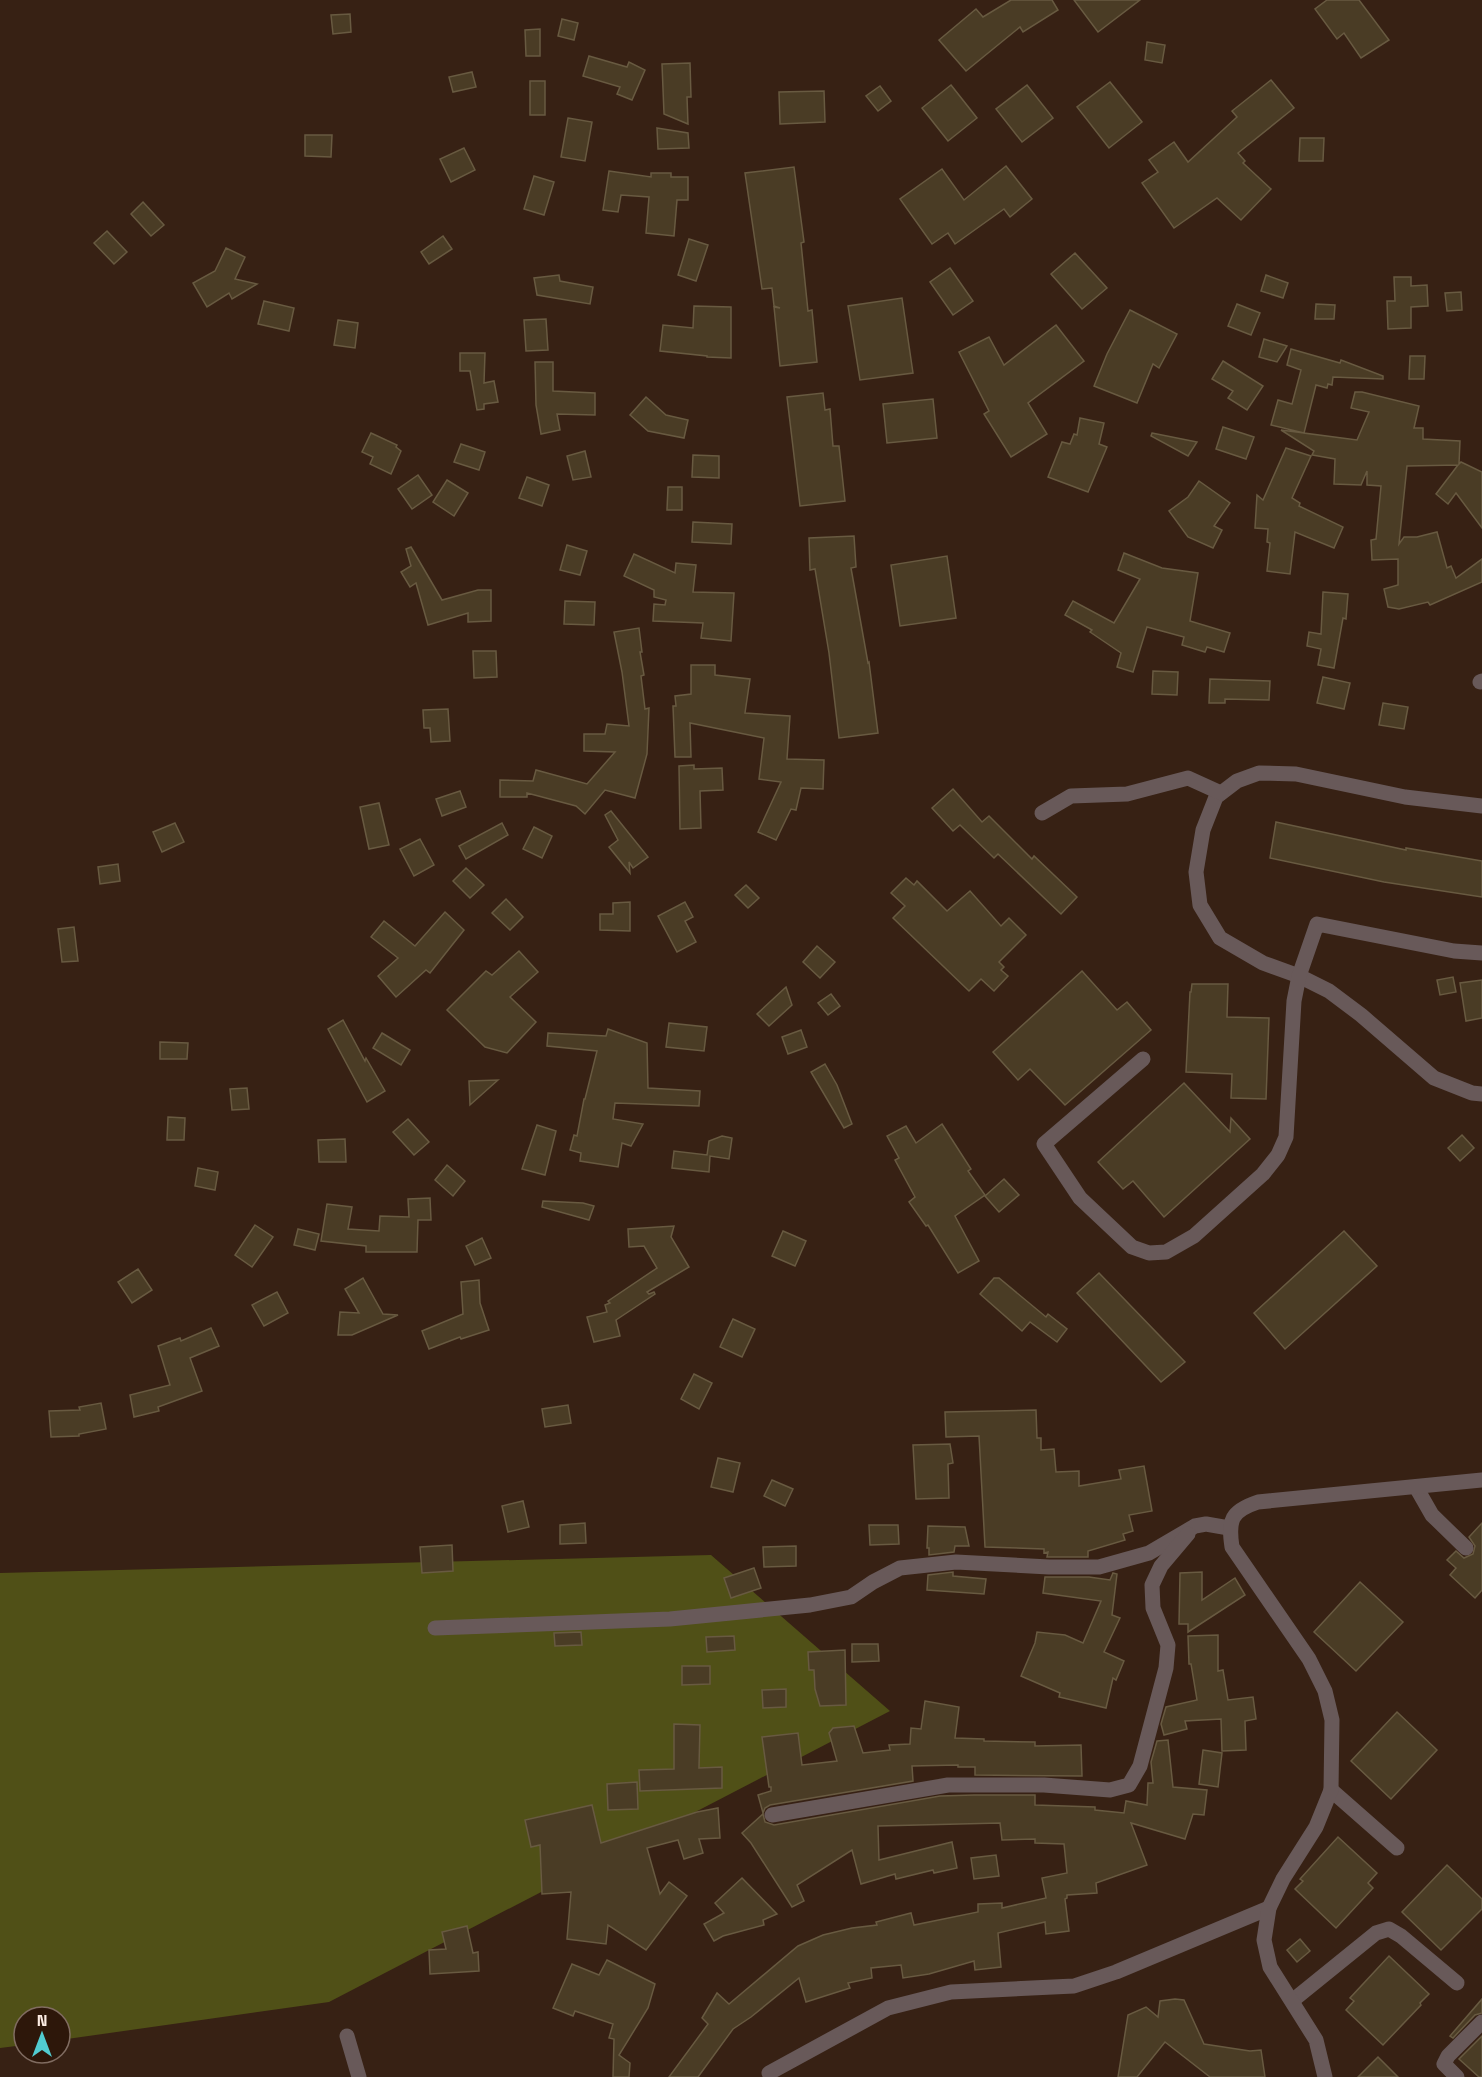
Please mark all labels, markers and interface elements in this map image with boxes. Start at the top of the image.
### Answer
north arrow [12,2005,72,2065]
text: N [37,2010,47,2031]

